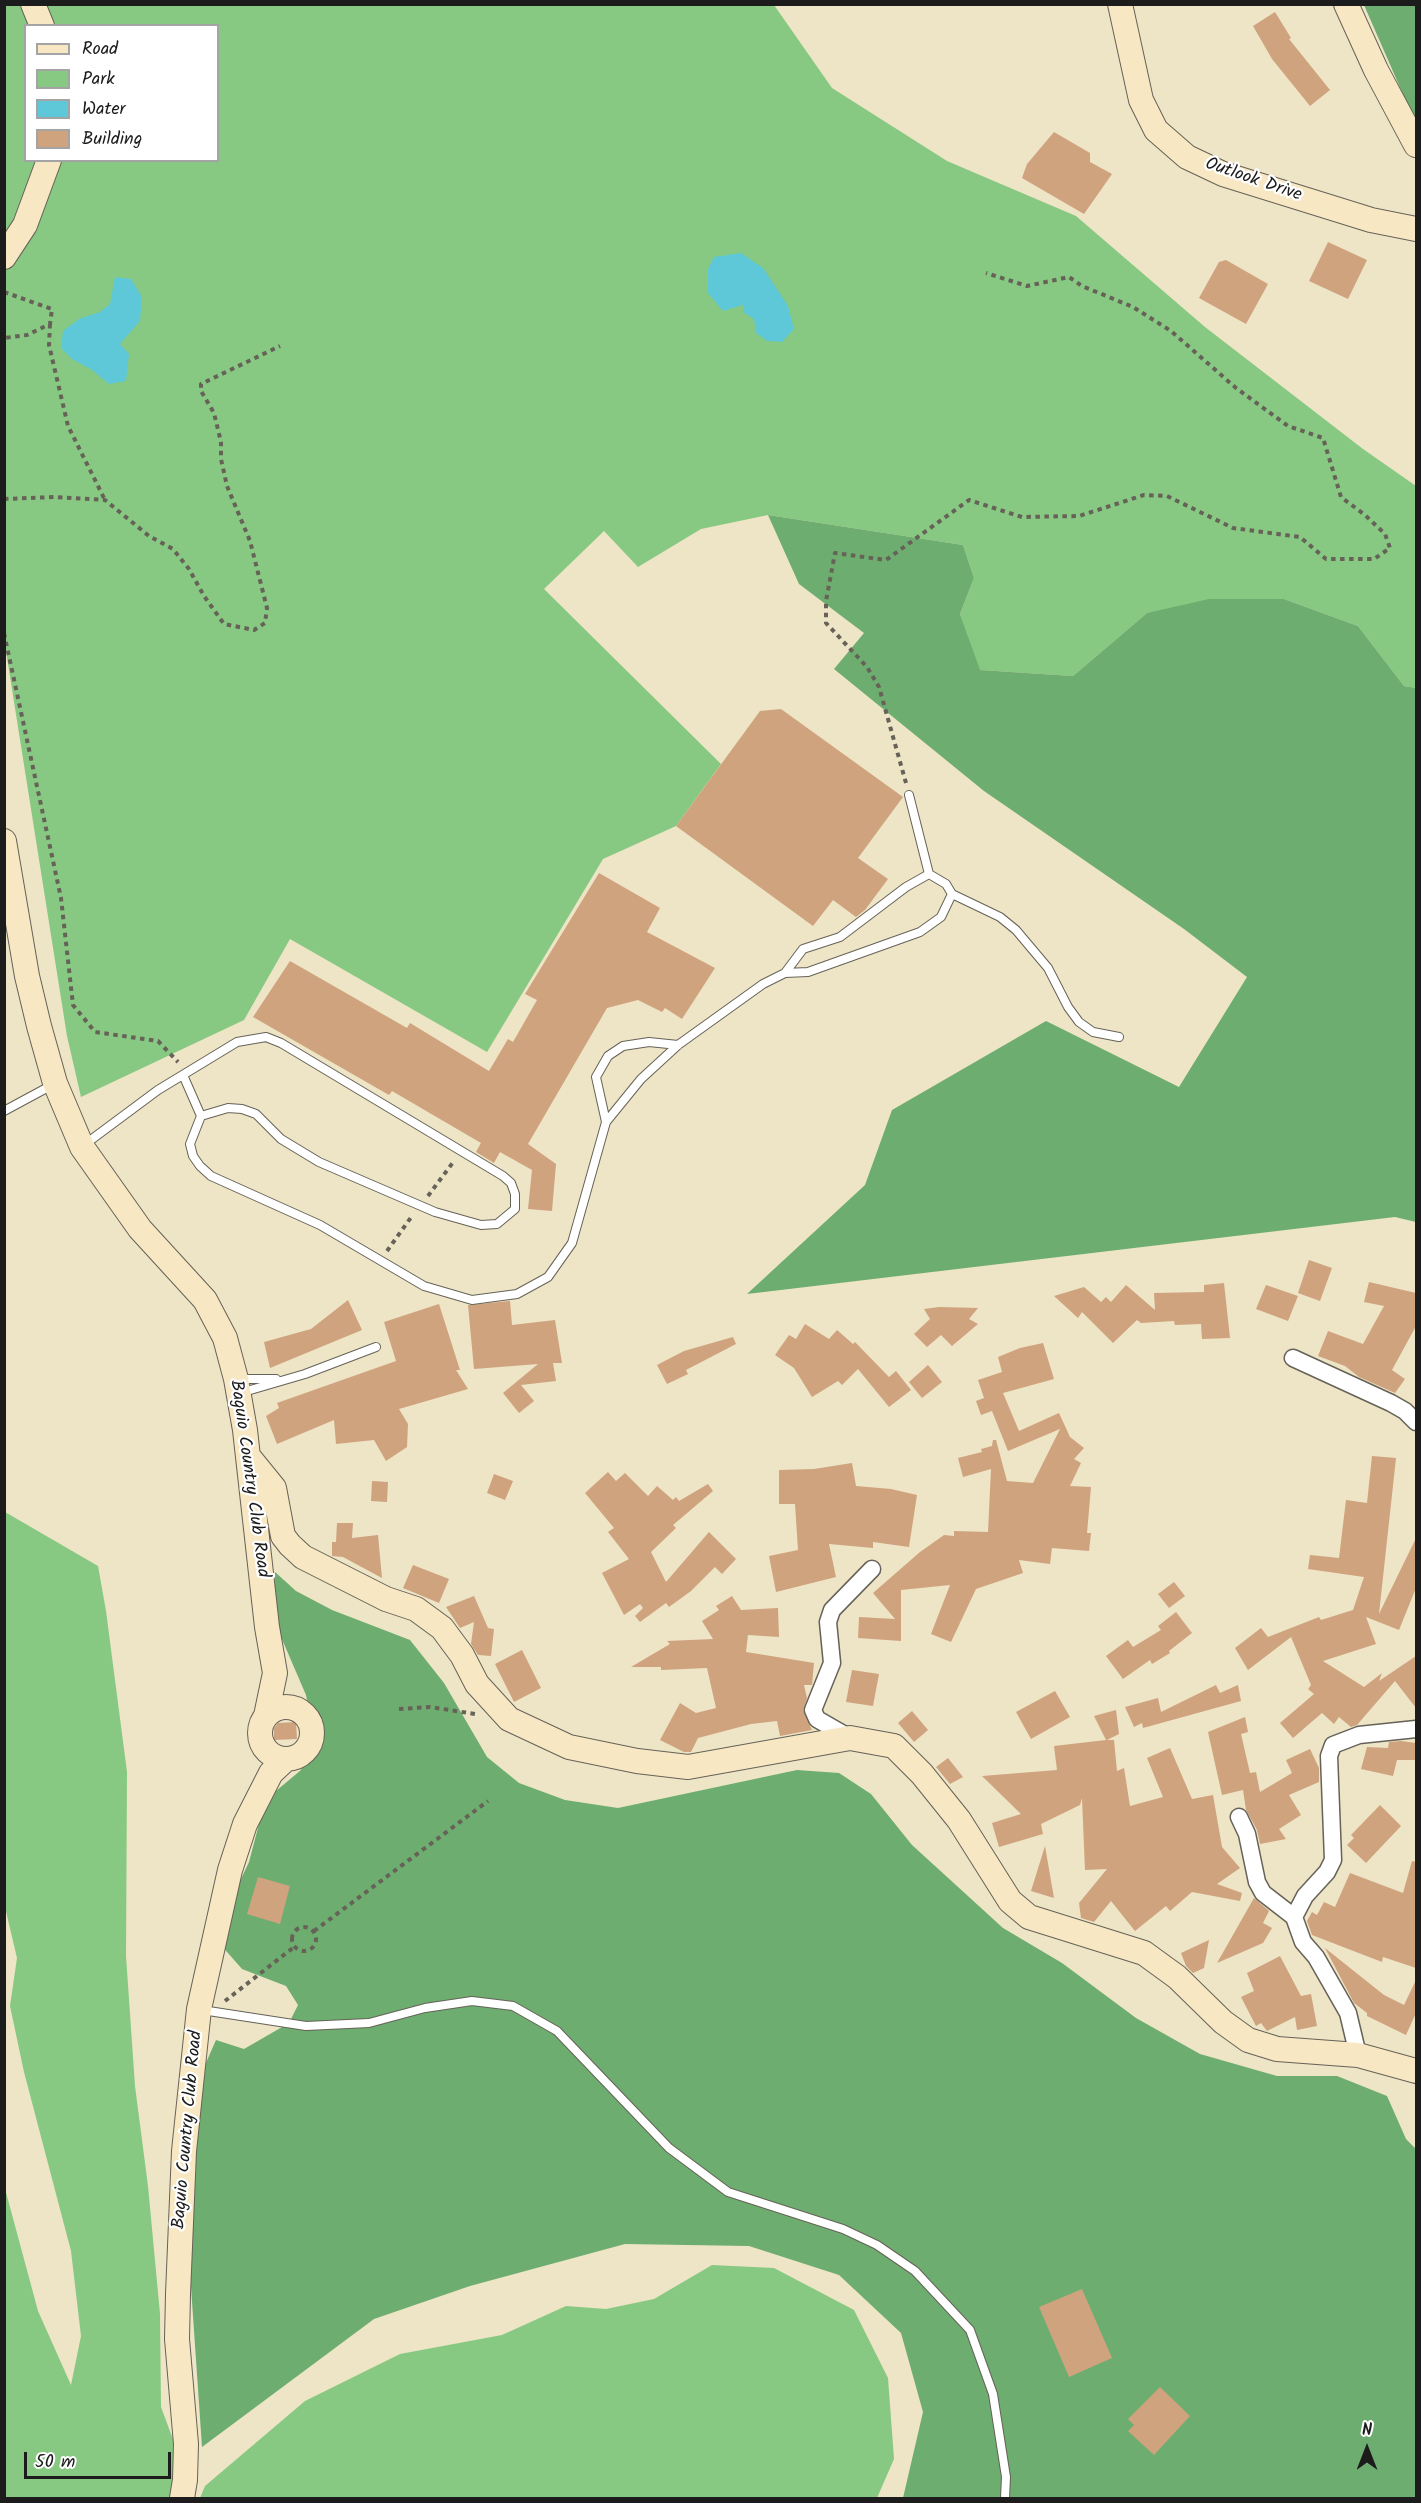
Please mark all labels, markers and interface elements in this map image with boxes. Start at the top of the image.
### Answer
legend [24,24,219,162]
text: Road [82,35,118,64]
text: Park [82,65,115,94]
text: Water [82,95,126,124]
text: Building [82,125,142,154]
street label: Outlook Drive [1202,154,1304,208]
street label: Baguio Country Club Road [223,1379,273,1579]
street label: Baguio Country Club Road [170,2030,208,2230]
text: N [1362,2418,1372,2443]
north arrow [1337,2419,1397,2479]
scale bar [27,2440,174,2478]
text: 50 m [35,2448,75,2477]

